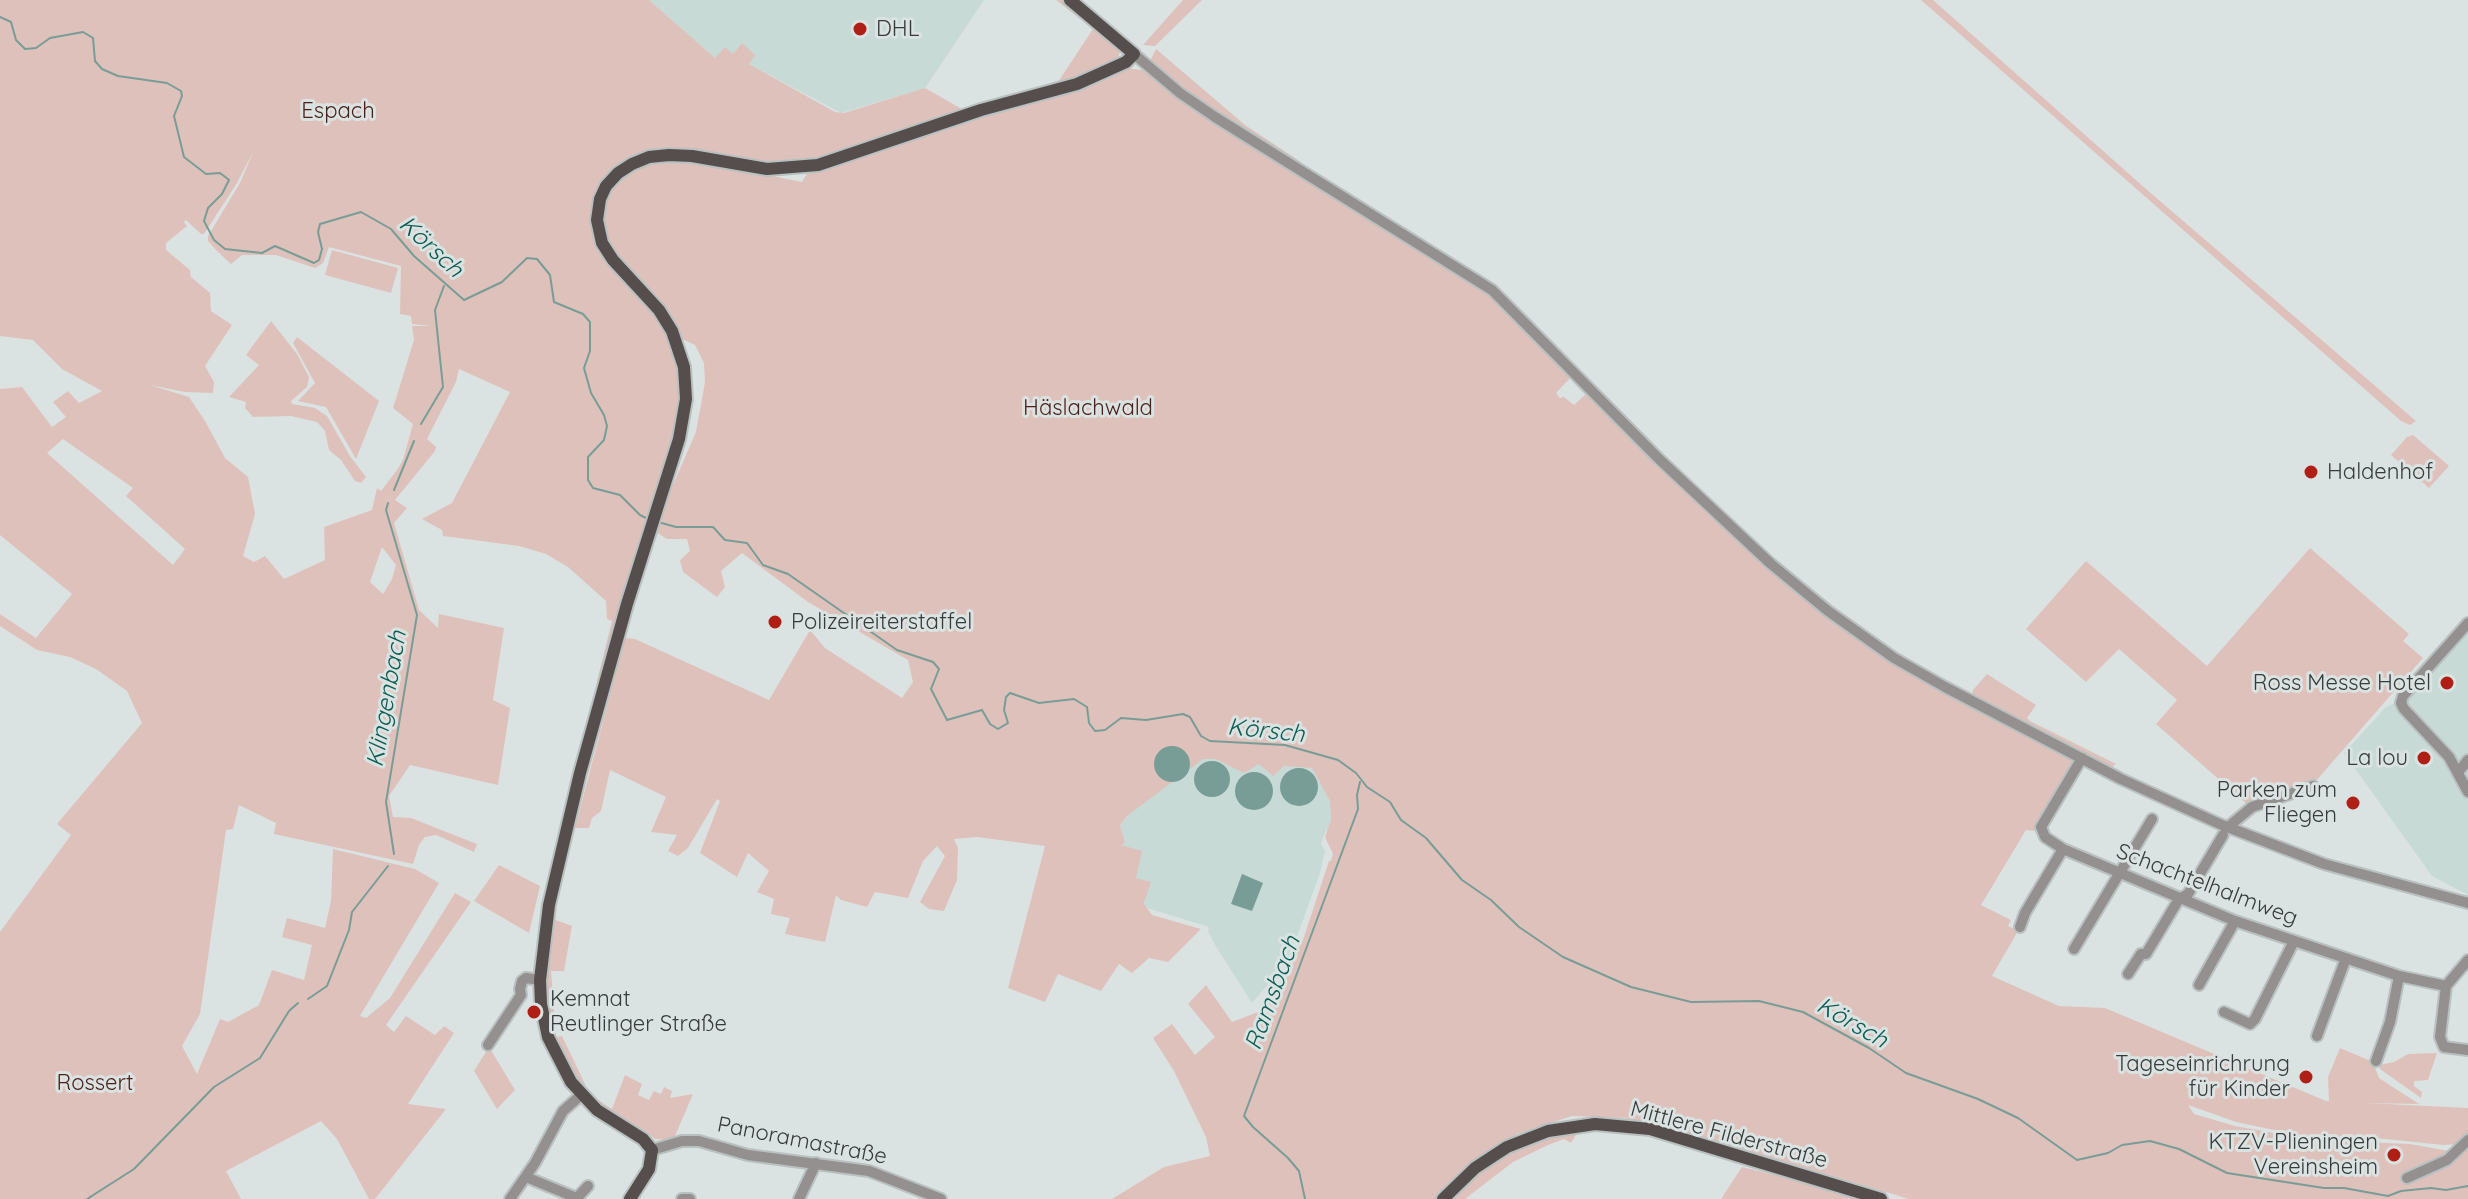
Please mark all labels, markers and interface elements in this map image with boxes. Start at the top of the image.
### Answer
place label: DHL [876,16,919,42]
marker: DHL [851,20,869,38]
park label: Espach [301,98,375,124]
water label: Körsch [393,210,469,284]
park label: Häslachwald [1023,395,1153,421]
place label: Haldenhof [2327,459,2433,485]
marker: Haldenhof [2302,463,2320,481]
place label: Polizeireiterstaffel [791,609,972,635]
marker: Polizeireiterstaffel [766,613,784,631]
water label: Klingenbach [361,629,413,769]
place label: Ross Messe Hotel [2253,670,2431,696]
marker: Ross Messe Hotel [2438,674,2456,692]
water label: Körsch [1226,713,1306,749]
place label: La lou [2346,745,2408,771]
marker: La lou [2415,749,2433,767]
place label: Parken zum Fliegen [2217,777,2337,828]
marker: Parken zum Fliegen [2344,794,2362,812]
street label: Schachtelhalmweg [2113,838,2301,932]
water label: Ramsbach [1239,932,1307,1054]
place label: Kemnat Reutlinger Straße [550,986,727,1038]
water label: Körsch [1811,991,1893,1055]
marker: Kemnat Reutlinger Straße [525,1003,543,1021]
place label: Tageseinrichrung für Kinder [2115,1051,2290,1102]
marker: Tageseinrichrung für Kinder [2297,1068,2315,1086]
park label: Rossert [57,1070,133,1096]
street label: Mittlere Filderstraße [1628,1096,1830,1174]
street label: Panoramastraße [715,1112,889,1170]
place label: KTZV-Plieningen Vereinsheim [2209,1129,2378,1180]
marker: KTZV-Plieningen Vereinsheim [2385,1146,2403,1164]

